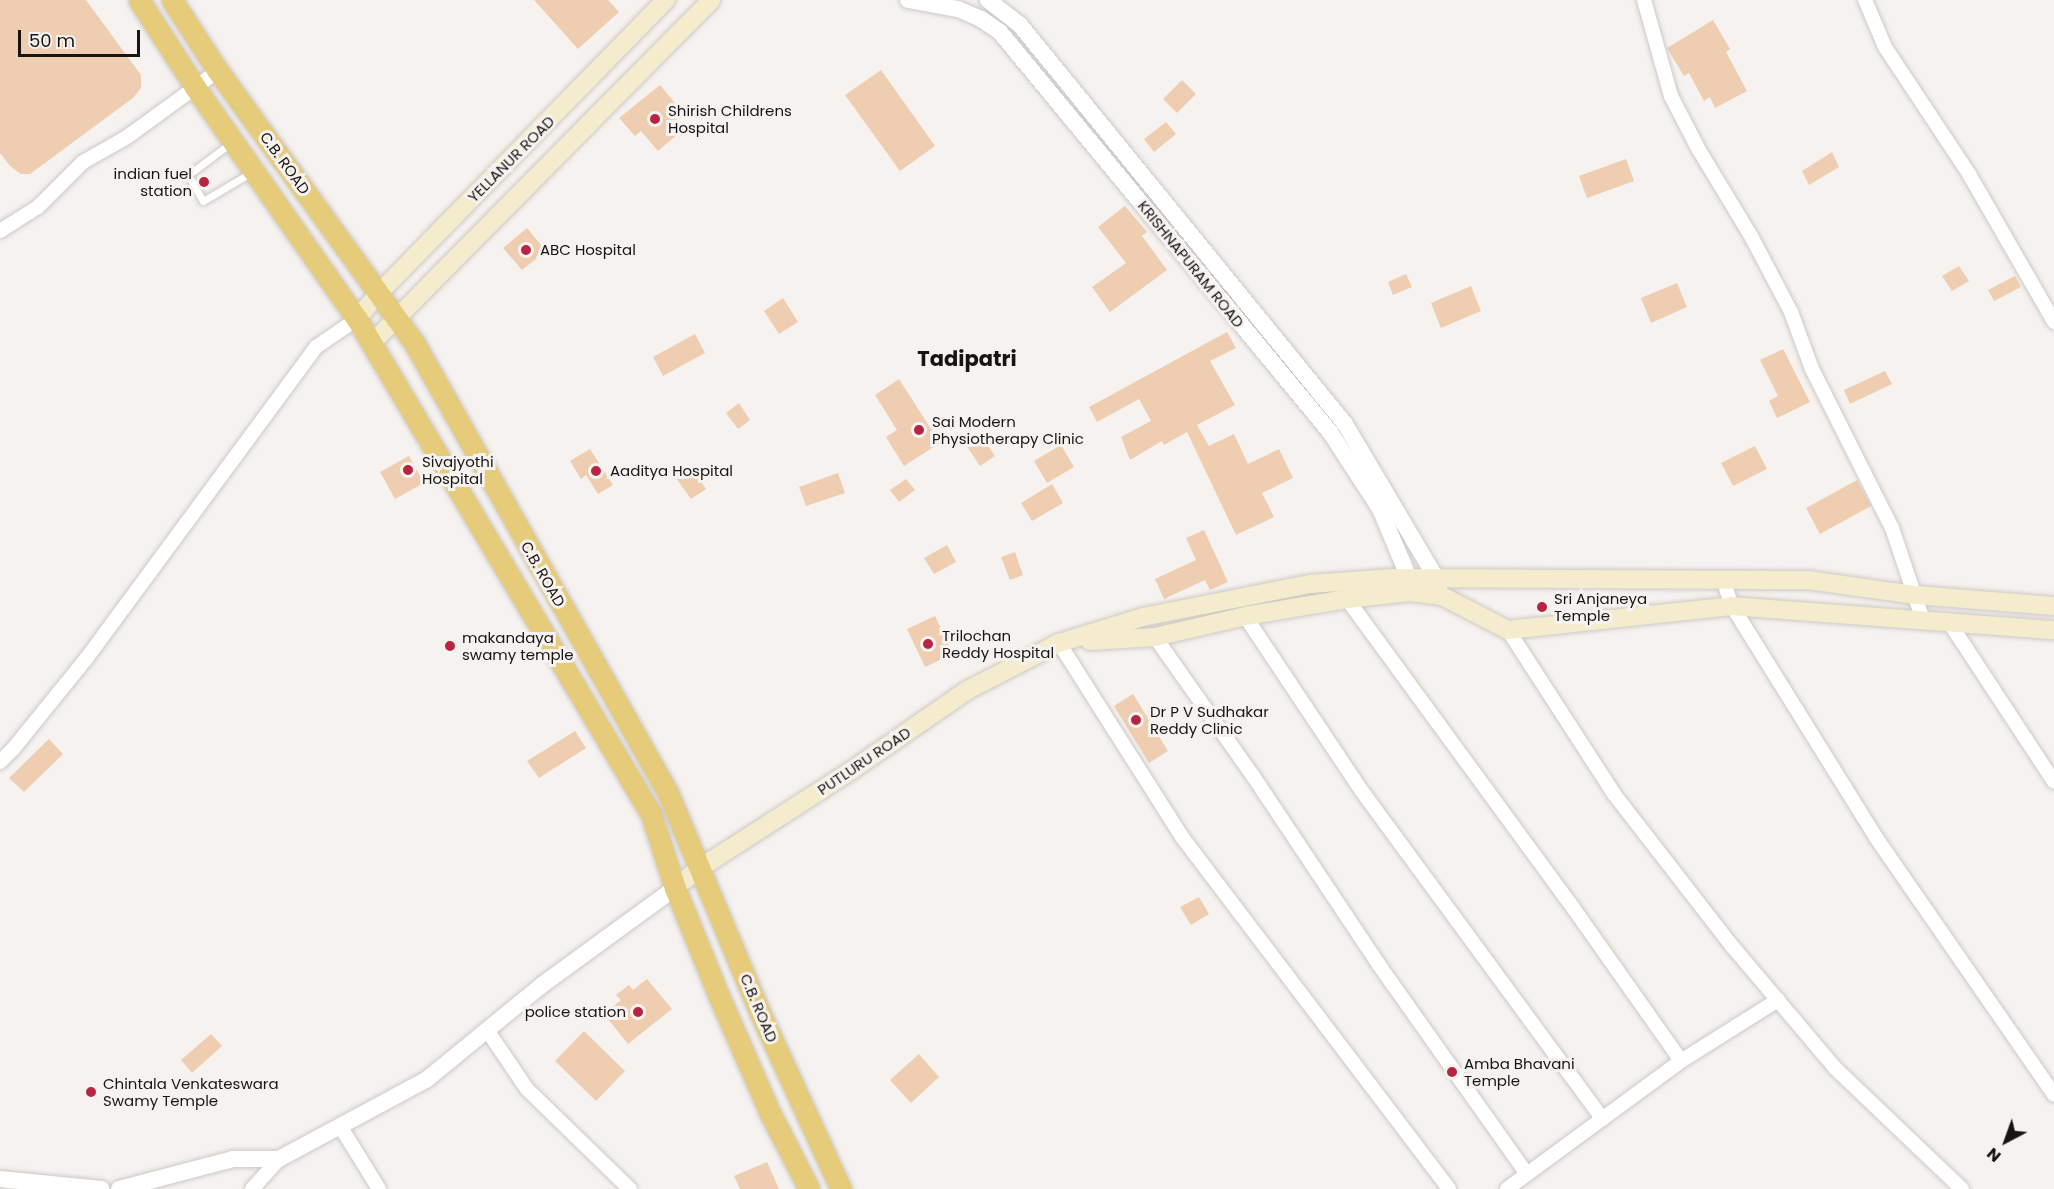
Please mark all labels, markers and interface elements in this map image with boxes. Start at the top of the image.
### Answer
scale bar [21,18,142,56]
text: 50 m [29,28,75,53]
place label: Shirish Childrens Hospital [668,101,792,136]
marker: Shirish Childrens Hospital [646,110,664,128]
street label: YELLANUR ROAD [464,112,558,206]
street label: C.B. ROAD [256,128,314,198]
place label: indian fuel station [114,164,192,199]
marker: indian fuel station [197,175,211,189]
street label: KRISHNAPURAM ROAD [1134,197,1248,331]
marker: ABC Hospital [517,241,535,259]
place label: ABC Hospital [540,241,636,259]
district label: Tadipatri [917,346,1017,372]
place label: Sai Modern Physiotherapy Clinic [932,412,1084,447]
marker: Sai Modern Physiotherapy Clinic [910,421,928,439]
place label: Sivajyothi Hospital [422,452,494,487]
marker: Sivajyothi Hospital [399,461,417,479]
marker: Aaditya Hospital [587,462,605,480]
place label: Aaditya Hospital [610,462,733,480]
street label: C.B. ROAD [517,538,569,610]
place label: Sri Anjaneya Temple [1554,589,1647,624]
marker: Sri Anjaneya Temple [1535,600,1549,614]
place label: Trilochan Reddy Hospital [942,626,1054,661]
place label: makandaya swamy temple [462,628,574,663]
marker: Trilochan Reddy Hospital [919,635,937,653]
marker: makandaya swamy temple [443,639,457,653]
place label: Dr P V Sudhakar Reddy Clinic [1150,702,1269,737]
marker: Dr P V Sudhakar Reddy Clinic [1127,711,1145,729]
street label: PUTLURU ROAD [814,723,914,799]
street label: C.B. ROAD [737,971,781,1045]
place label: police station [525,1003,626,1021]
marker: police station [631,1005,645,1019]
place label: Amba Bhavani Temple [1464,1054,1575,1089]
marker: Amba Bhavani Temple [1445,1065,1459,1079]
place label: Chintala Venkateswara Swamy Temple [103,1074,279,1109]
marker: Chintala Venkateswara Swamy Temple [84,1085,98,1099]
north arrow [1976,1111,2036,1171]
text: N [1982,1142,2006,1168]

